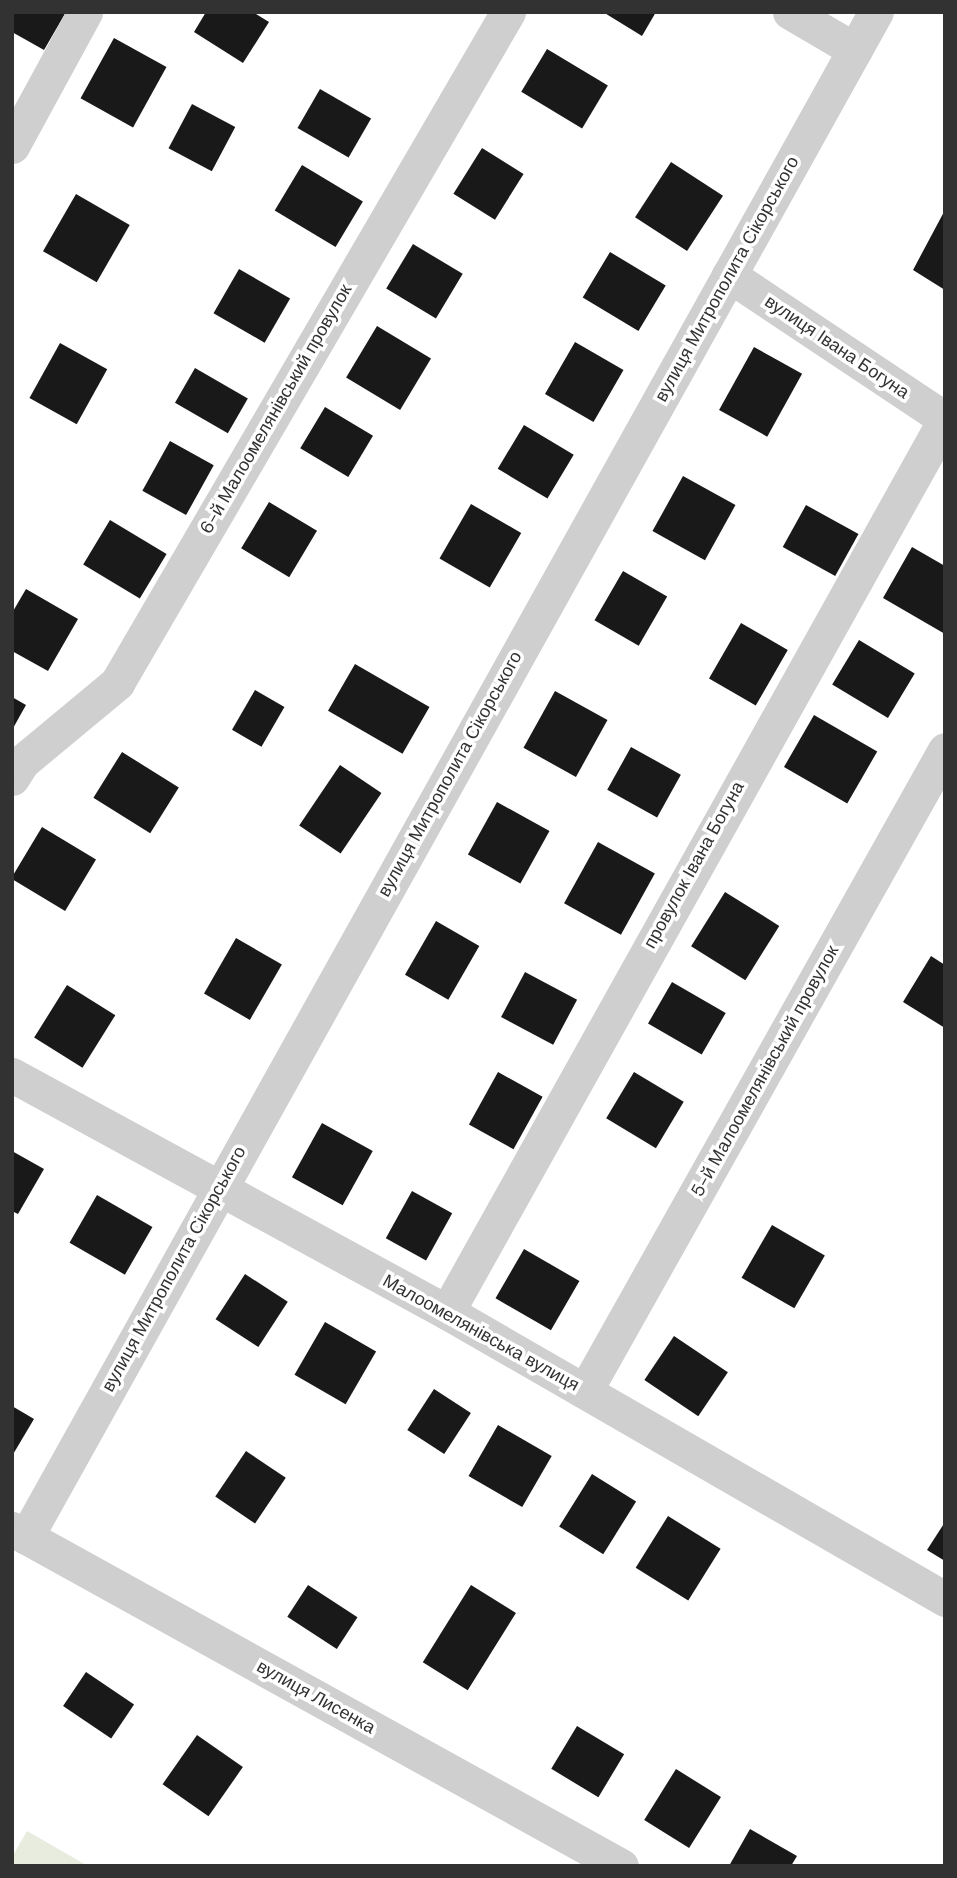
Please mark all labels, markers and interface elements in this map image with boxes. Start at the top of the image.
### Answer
street label: вулиця Митрополита Сікорського [650,153,804,405]
street label: 6-й Малоомелянівський провулок [196,280,356,538]
street label: вулиця Івана Богуна [761,291,913,403]
street label: вулиця Митрополита Сікорського [373,648,527,900]
street label: провулок Івана Богуна [639,778,749,952]
street label: 5-й Малоомелянівський провулок [687,942,843,1200]
street label: вулиця Митрополита Сікорського [97,1143,251,1395]
street label: Малоомелянівська вулиця [379,1270,583,1396]
street label: вулиця Лисенка [253,1655,379,1739]

